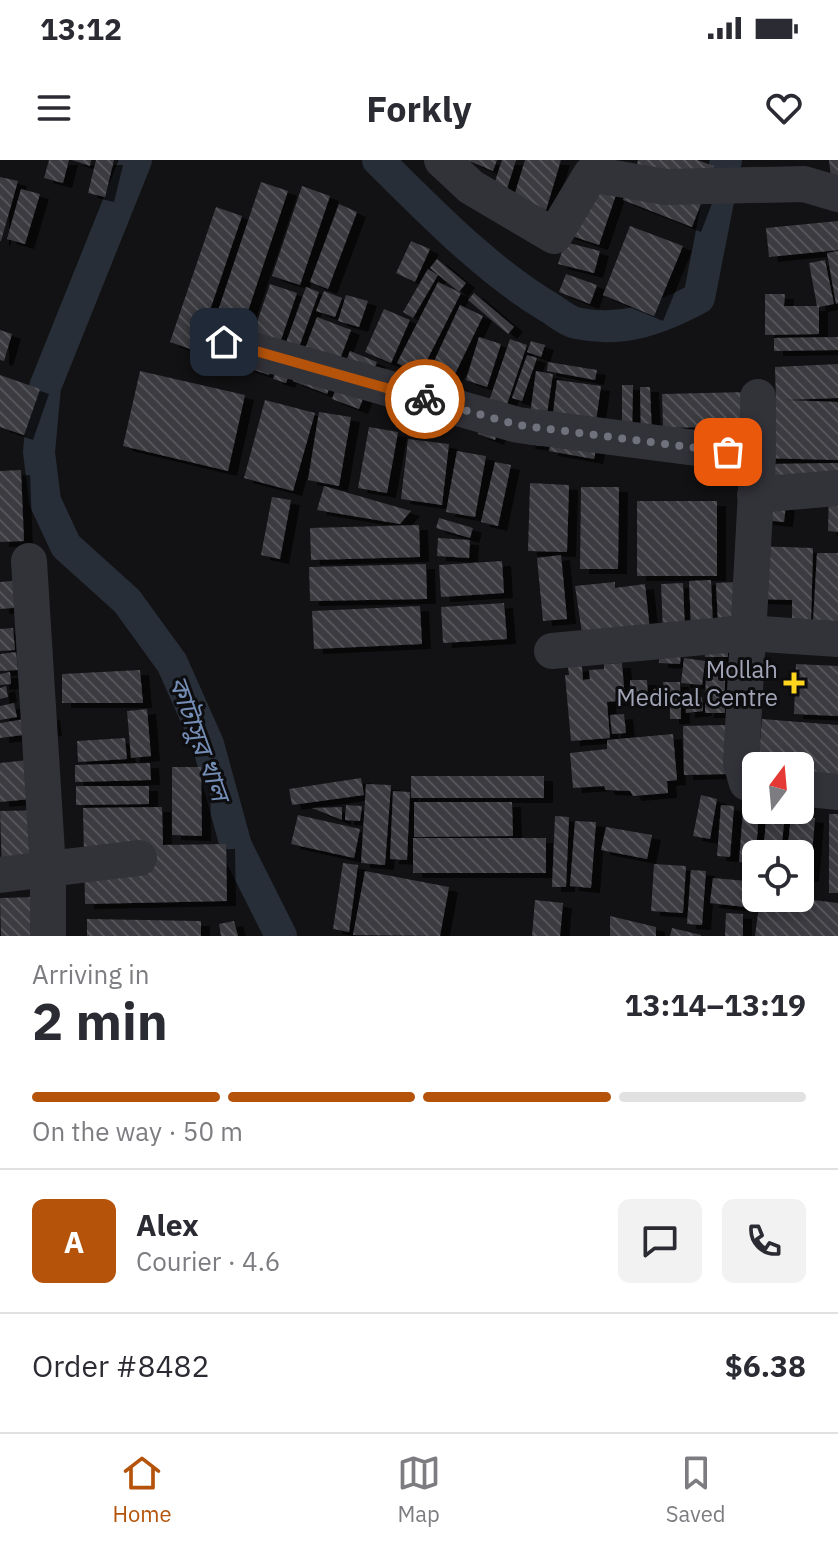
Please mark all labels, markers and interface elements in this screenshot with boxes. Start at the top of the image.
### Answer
text: 13:12 [40,9,122,48]
text: Forkly [366,85,472,132]
icon: menu [32,86,76,130]
icon: heart [762,86,806,130]
pin [190,308,258,376]
icon: home [202,320,246,364]
courier [385,359,465,439]
icon: bike [403,377,447,421]
pin [694,418,762,486]
icon: bag [706,430,750,474]
place label: Mollah Medical Centre [616,653,778,713]
water label: কাটাসুর খাল [162,671,240,810]
marker: Mollah Medical Centre [785,674,803,692]
north arrow [742,752,814,824]
map controls [742,752,814,912]
button: locate [742,840,814,912]
text: Arriving in [32,957,149,991]
text: 13:14–13:19 [625,985,806,1024]
text: 2 min [32,987,168,1054]
text: On the way · 50 m [32,1114,243,1148]
button: chat [618,1199,702,1283]
button: phone [722,1199,806,1283]
text: Alex [136,1205,199,1244]
text: A [64,1222,84,1261]
text: Courier · 4.6 [136,1244,280,1278]
text: Order #8482 [32,1346,209,1385]
text: $6.38 [725,1346,806,1385]
tab: Home [112,1451,172,1528]
tab: Map [397,1451,441,1528]
tab: Saved [666,1451,725,1528]

